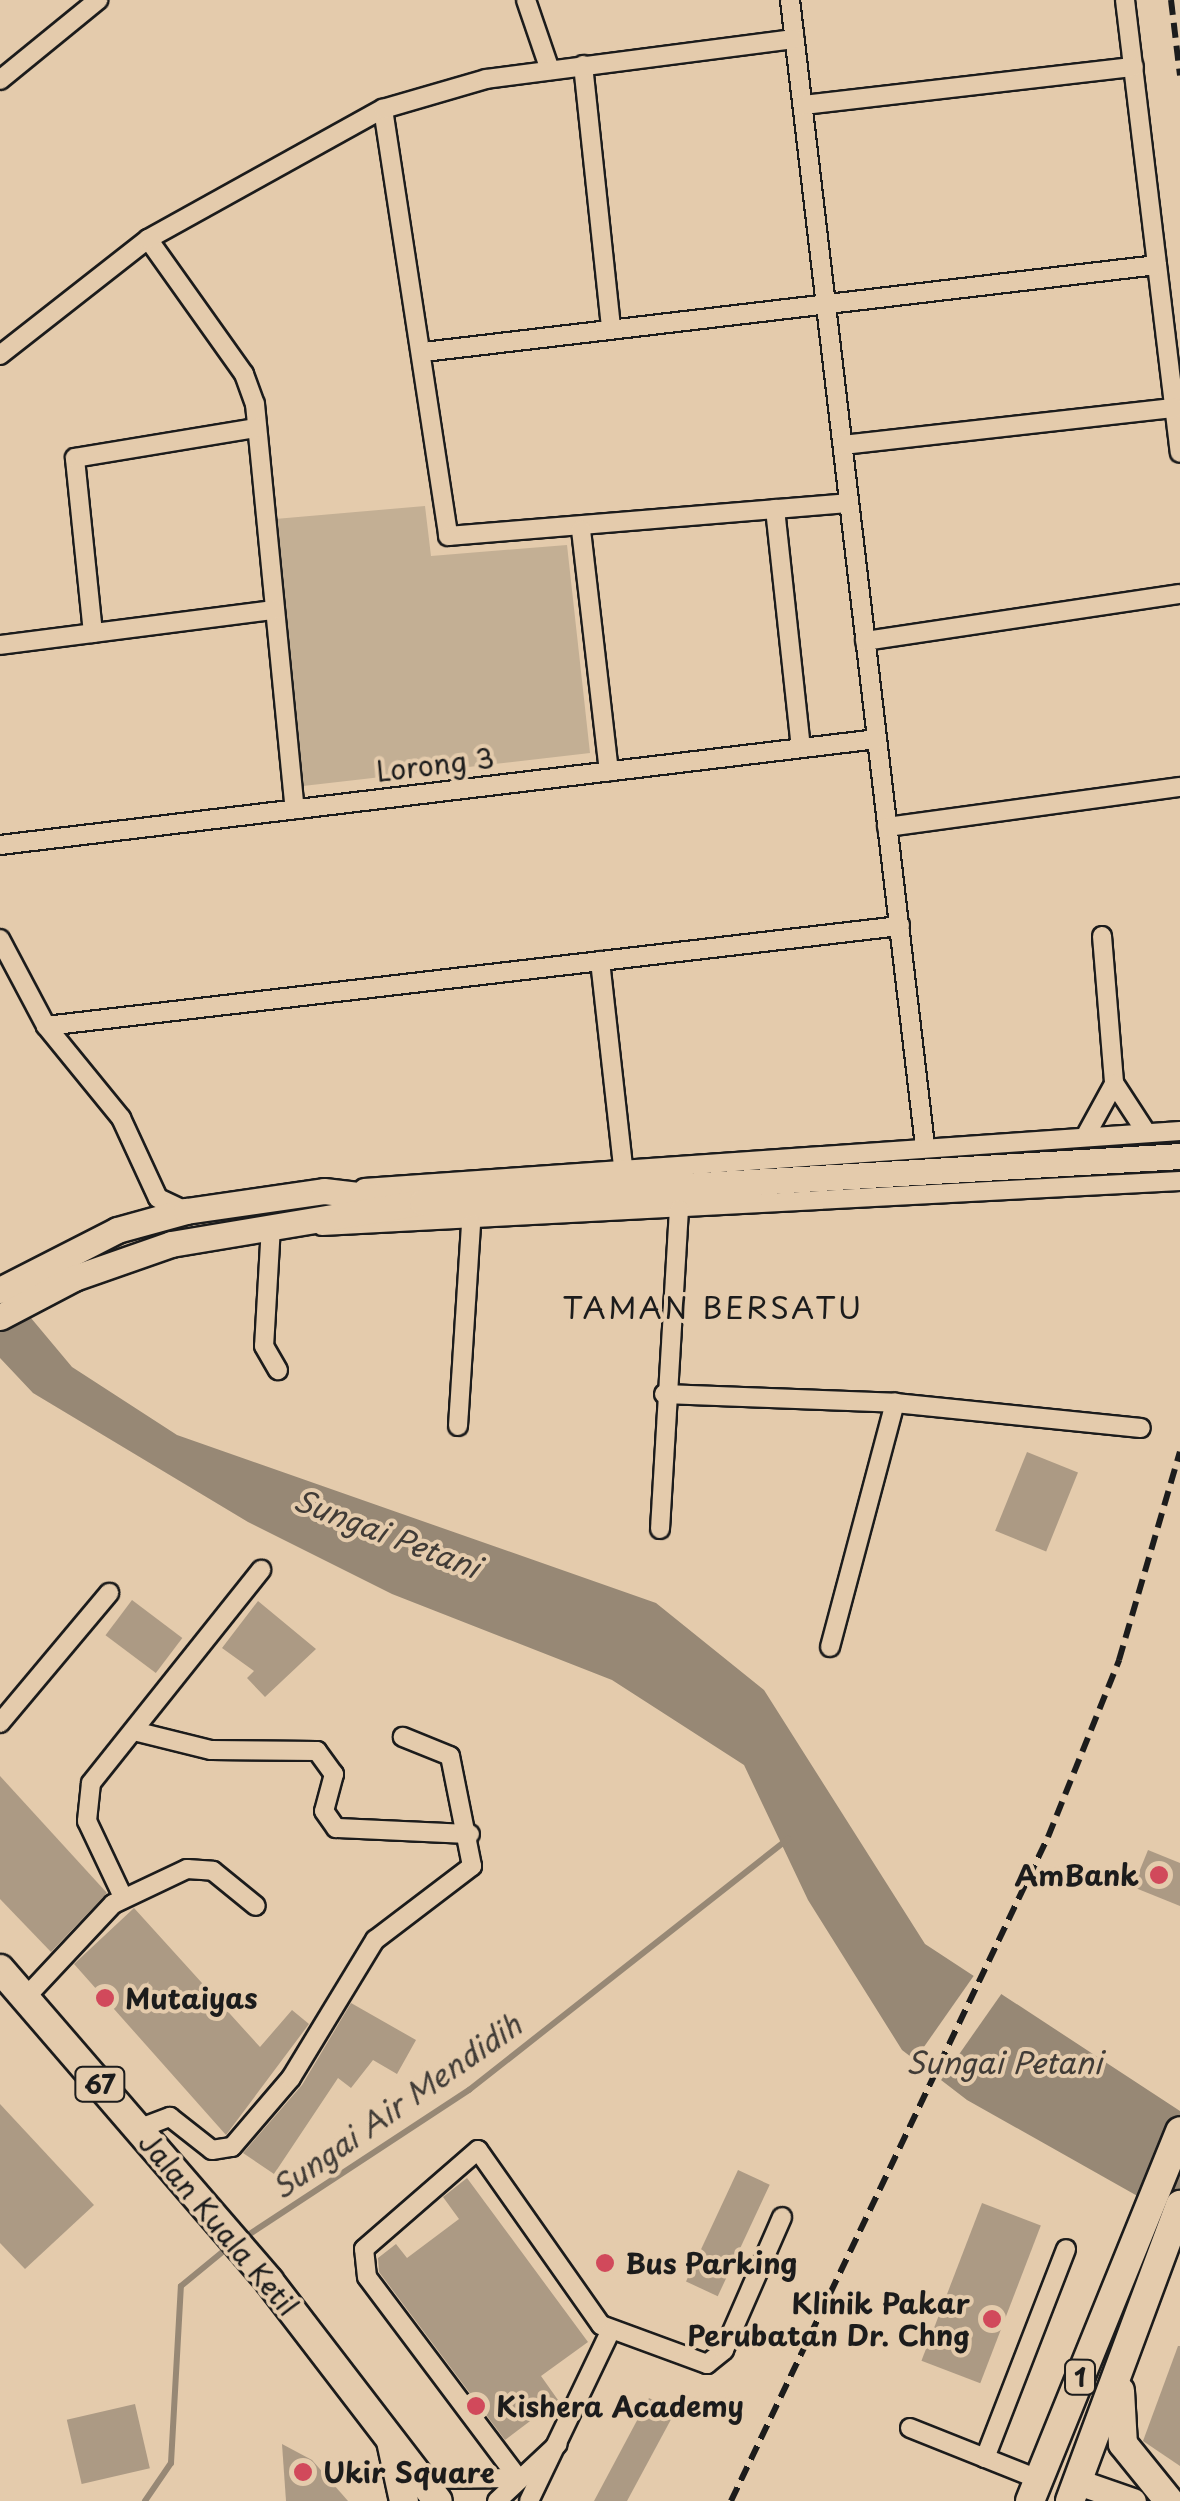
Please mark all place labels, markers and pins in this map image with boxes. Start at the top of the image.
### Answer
place label: AmBank [1015,1858,1139,1892]
marker: AmBank [1148,1864,1170,1886]
place label: Mutaiyas [125,1981,258,2015]
marker: Mutaiyas [94,1987,116,2009]
place label: Bus Parking [625,2246,796,2280]
marker: Bus Parking [594,2252,616,2274]
place label: Klinik Pakar Perubatan Dr. Chng [688,2286,970,2352]
marker: Klinik Pakar Perubatan Dr. Chng [979,2306,1005,2332]
place label: Kishera Academy [496,2389,745,2423]
marker: Kishera Academy [465,2395,487,2417]
place label: Ukir Square [323,2455,497,2489]
marker: Ukir Square [292,2461,314,2483]

